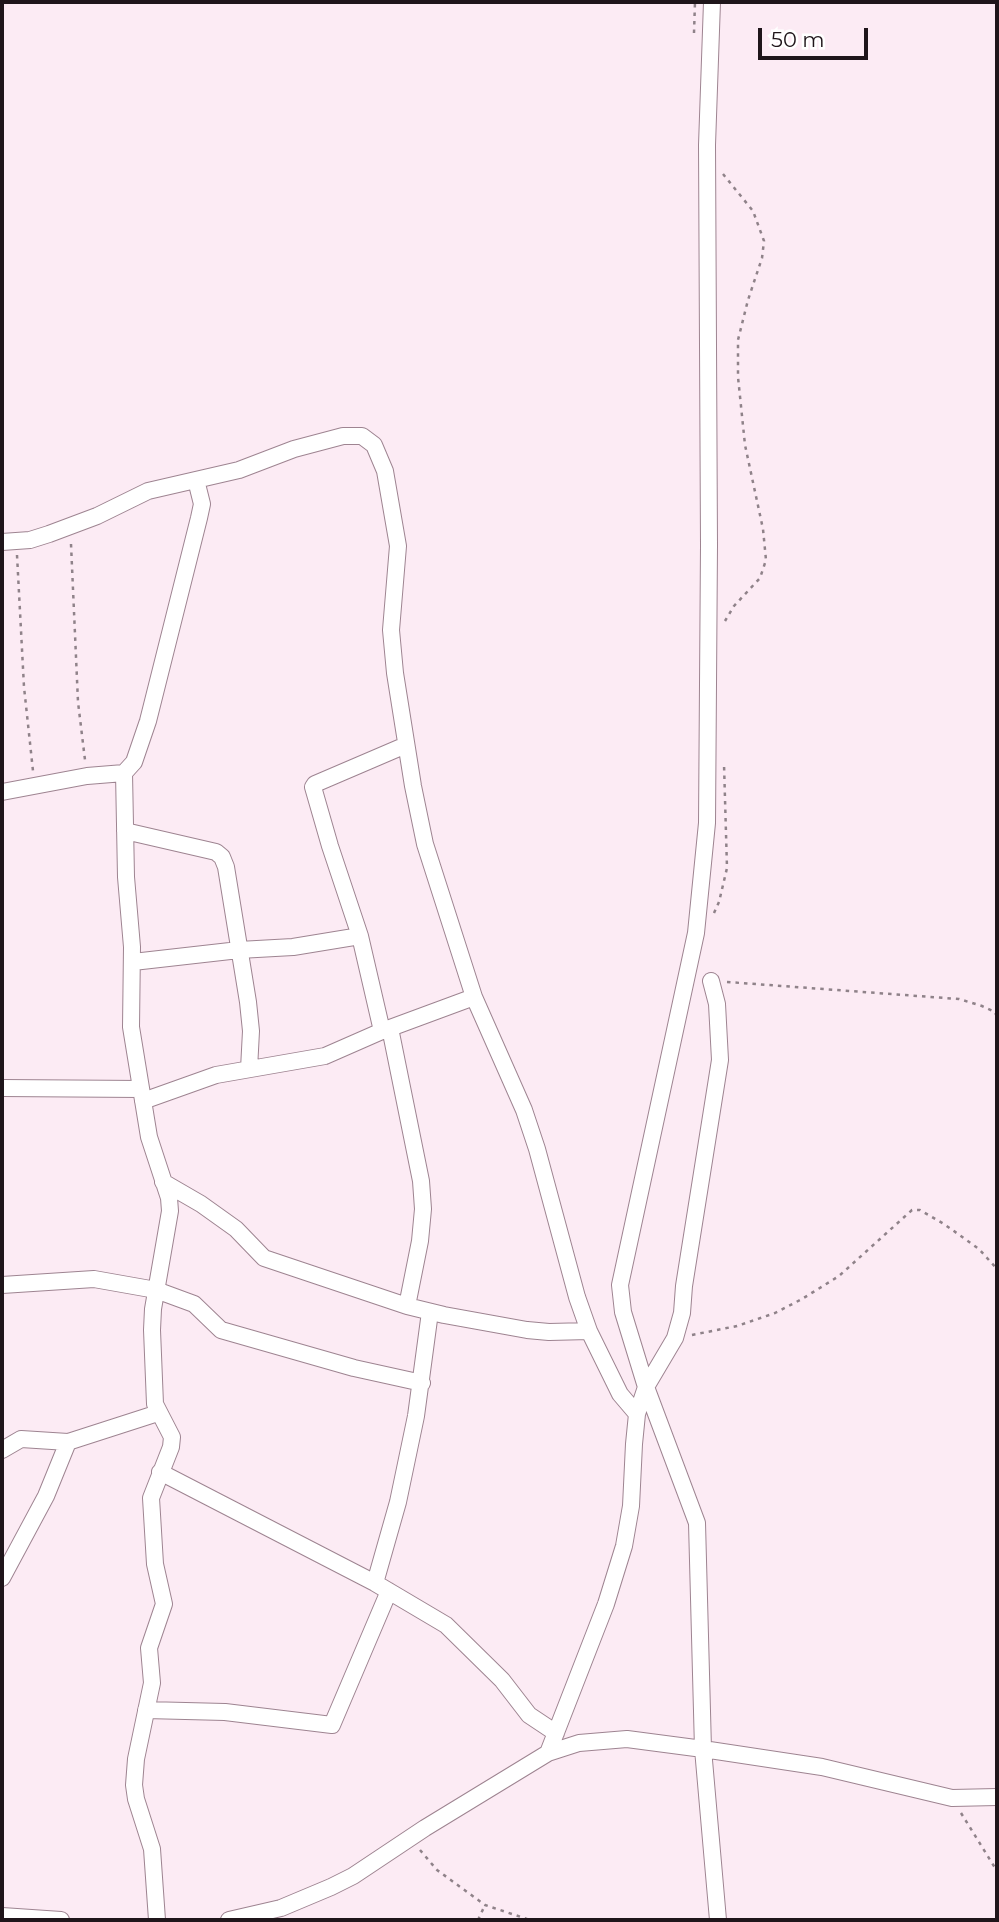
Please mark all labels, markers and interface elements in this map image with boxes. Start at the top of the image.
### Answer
scale bar [761,14,871,58]
text: 50 m [771,27,825,52]

